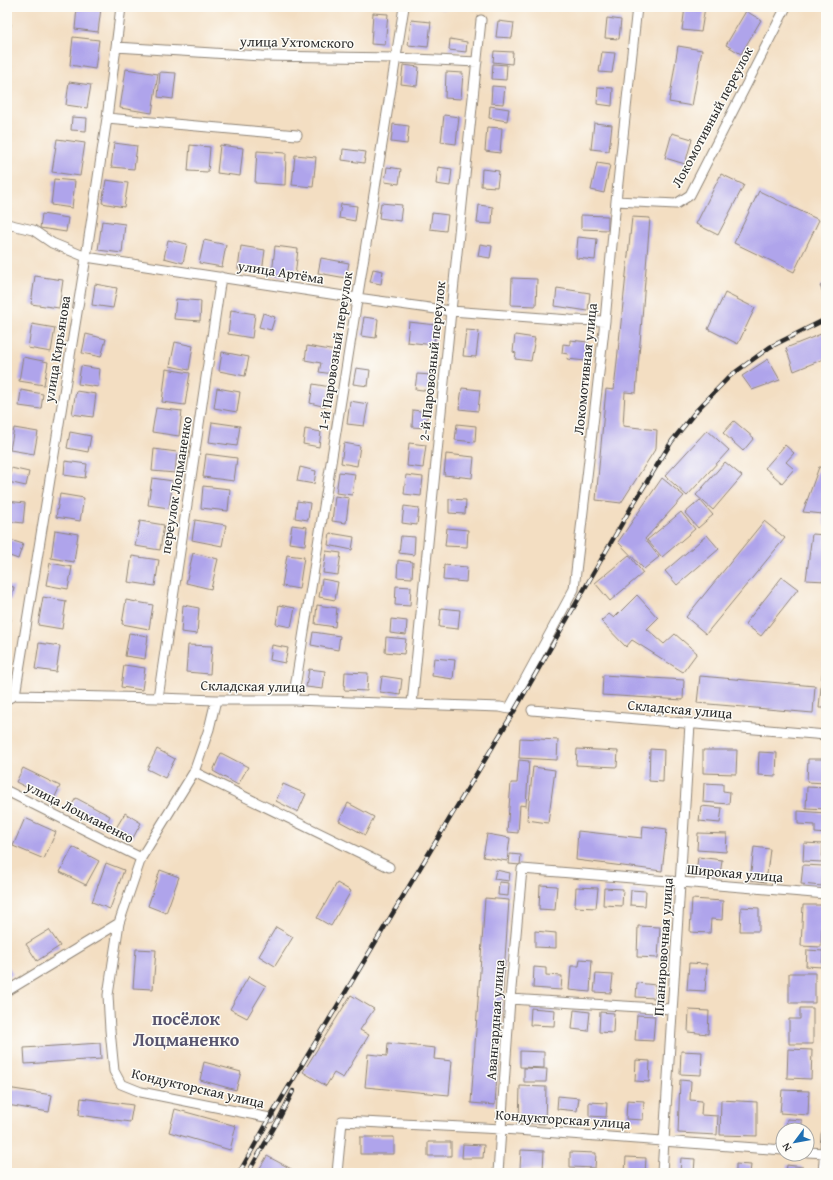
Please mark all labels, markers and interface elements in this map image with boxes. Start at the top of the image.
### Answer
street label: улица Ухтомского [239,31,354,53]
street label: Локомотивный переулок [666,42,758,191]
street label: улица Артёма [236,255,326,289]
street label: 1-й Паровозный переулок [313,269,358,432]
street label: 2-й Паровозный переулок [414,279,450,442]
street label: улица Кирьянова [39,294,75,405]
street label: Локомотивная улица [568,302,602,436]
street label: переулок Лоцманенко [155,415,197,555]
street label: Складская улица [200,675,306,697]
street label: Складская улица [627,694,734,724]
street label: улица Лоцманенко [22,776,137,848]
street label: Широкая улица [686,859,784,887]
street label: Планировочная улица [648,877,678,1017]
street label: Авангардная улица [481,959,509,1081]
district label: посёлок Лоцманенко [133,1005,240,1053]
street label: Кондукторская улица [130,1063,267,1113]
street label: Кондукторская улица [495,1104,632,1134]
north arrow [775,1122,815,1162]
text: N [777,1139,795,1155]

